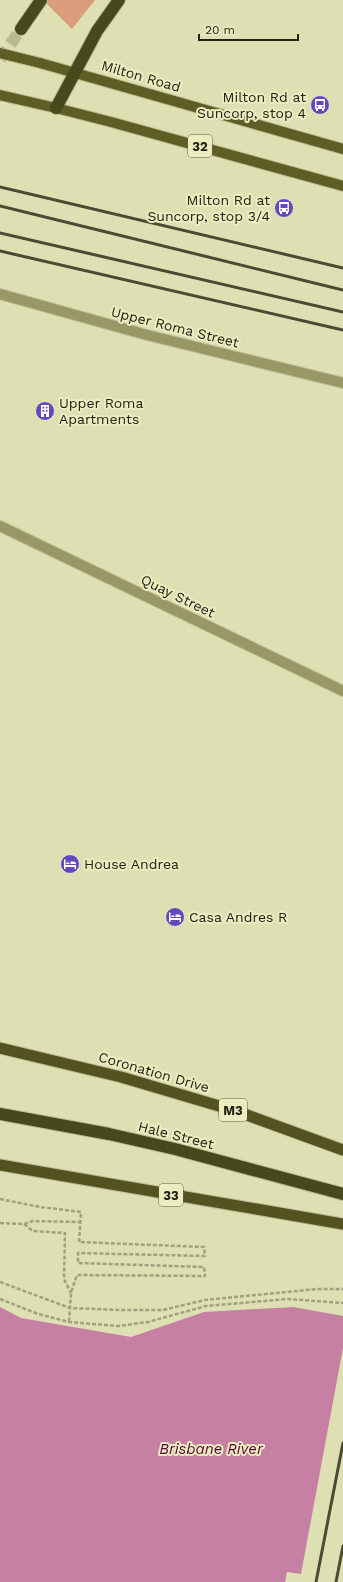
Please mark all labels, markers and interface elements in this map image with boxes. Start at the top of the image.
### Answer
scale bar [199,16,298,42]
text: 20 m [205,23,235,37]
street label: Milton Road [100,57,182,95]
place label: Milton Rd at Suncorp, stop 4 [197,89,306,121]
bus stop icon: Milton Rd at Suncorp, stop 4 [309,94,331,116]
road number: 32 [188,135,212,157]
place label: Milton Rd at Suncorp, stop 3/4 [147,192,270,224]
bus stop icon: Milton Rd at Suncorp, stop 3/4 [273,197,295,219]
street label: Upper Roma Street [110,303,241,351]
place label: Upper Roma Apartments [59,395,143,427]
building icon: Upper Roma Apartments [34,400,56,422]
street label: Quay Street [138,571,218,621]
hotel icon: House Andrea [59,853,81,875]
place label: House Andrea [84,856,179,872]
hotel icon: Casa Andres R [164,906,186,928]
place label: Casa Andres R [189,909,287,925]
street label: Coronation Drive [97,1049,211,1095]
road number: M3 [219,1099,247,1121]
street label: Hale Street [137,1118,216,1152]
road number: 33 [159,1184,183,1206]
water label: Brisbane River [159,1440,264,1458]

